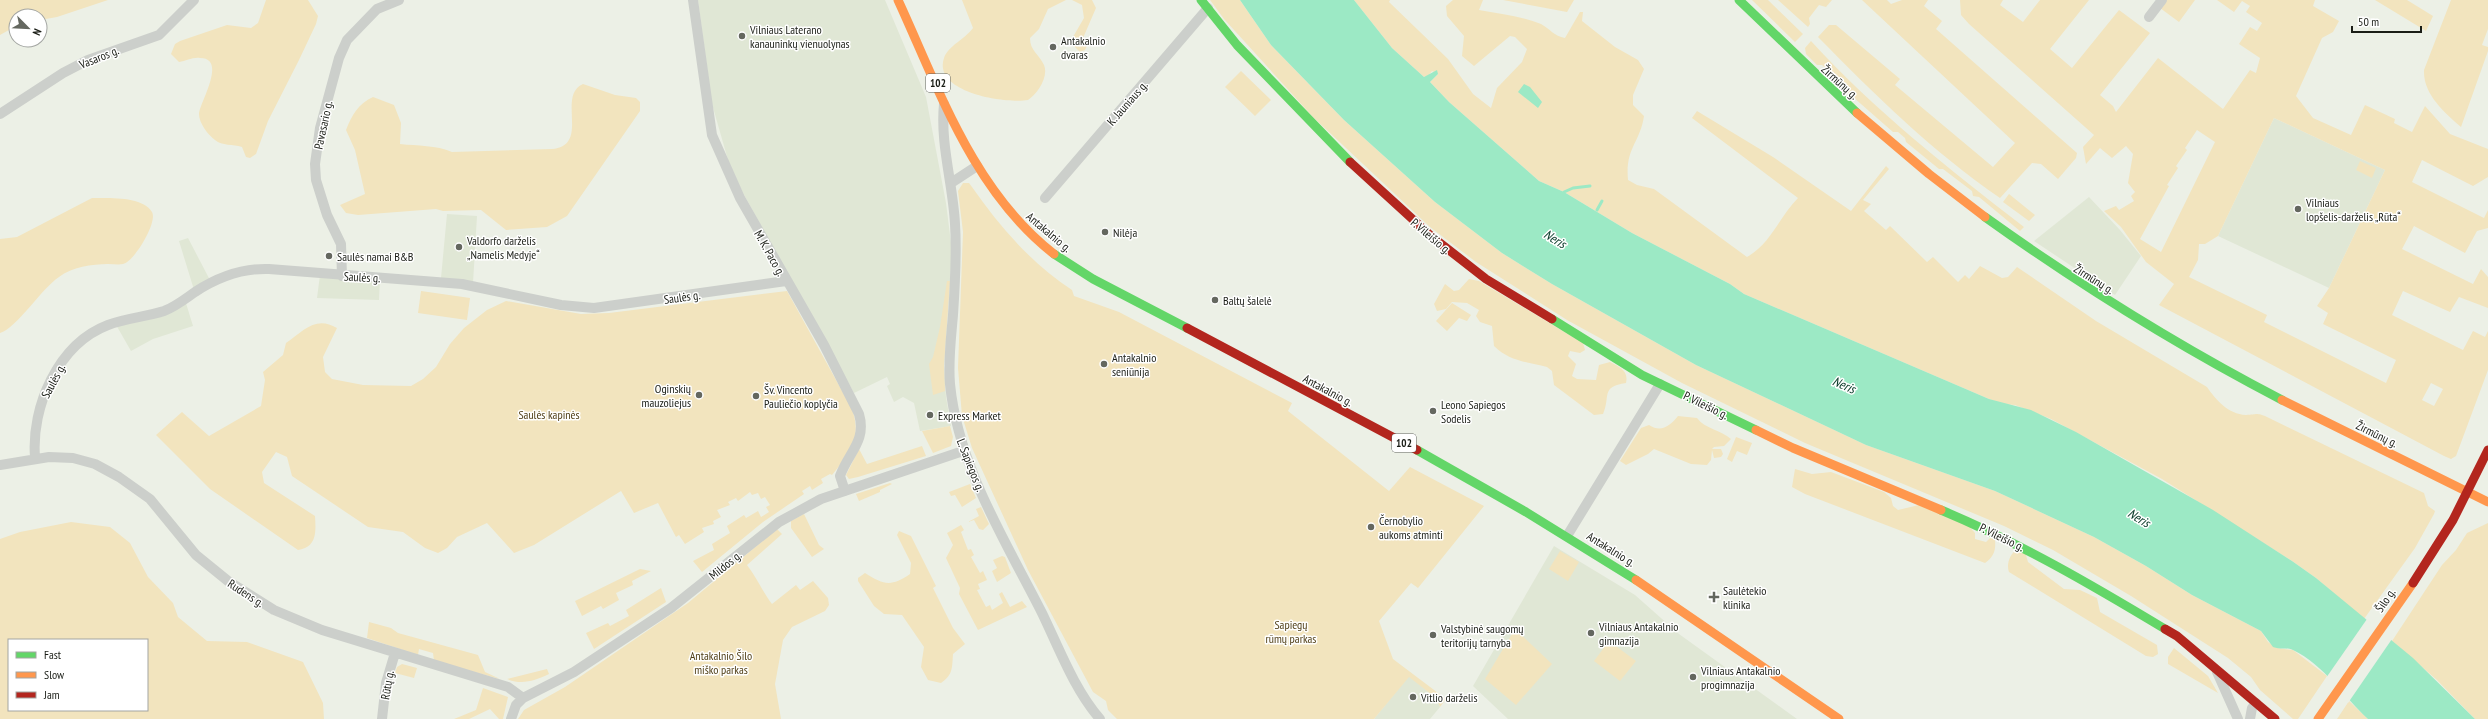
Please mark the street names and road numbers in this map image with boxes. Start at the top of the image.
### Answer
street label: Vasaros g. [76,42,121,72]
street label: Žirmūnų g. [1818,62,1862,102]
road number: 102 [926,74,950,92]
street label: K. Jauniaus g. [1103,78,1151,128]
street label: Pavasario g. [311,99,335,151]
street label: Antakalnio g. [1023,209,1075,255]
street label: P. Vileišio g. [1408,215,1454,257]
street label: M. K. Paco g. [751,227,789,279]
street label: Žirmūnų g. [2071,261,2117,297]
street label: Saulės g. [343,269,381,285]
street label: Saulės g. [663,287,701,307]
street label: Saulės g. [38,361,68,401]
street label: Antakalnio g. [1301,371,1355,409]
street label: P. Vileišio g. [1681,388,1731,422]
street label: Žirmūnų g. [2354,417,2400,451]
road number: 102 [1392,434,1416,452]
street label: L. Sapiegos g. [954,436,988,494]
street label: P. Vileišio g. [1977,520,2027,554]
street label: Antakalnio g. [1584,528,1638,570]
street label: Mildos g. [706,547,744,583]
street label: Rudens g. [225,576,267,610]
street label: Šilo g. [2372,585,2398,615]
street label: Rūtų g. [377,669,397,701]

